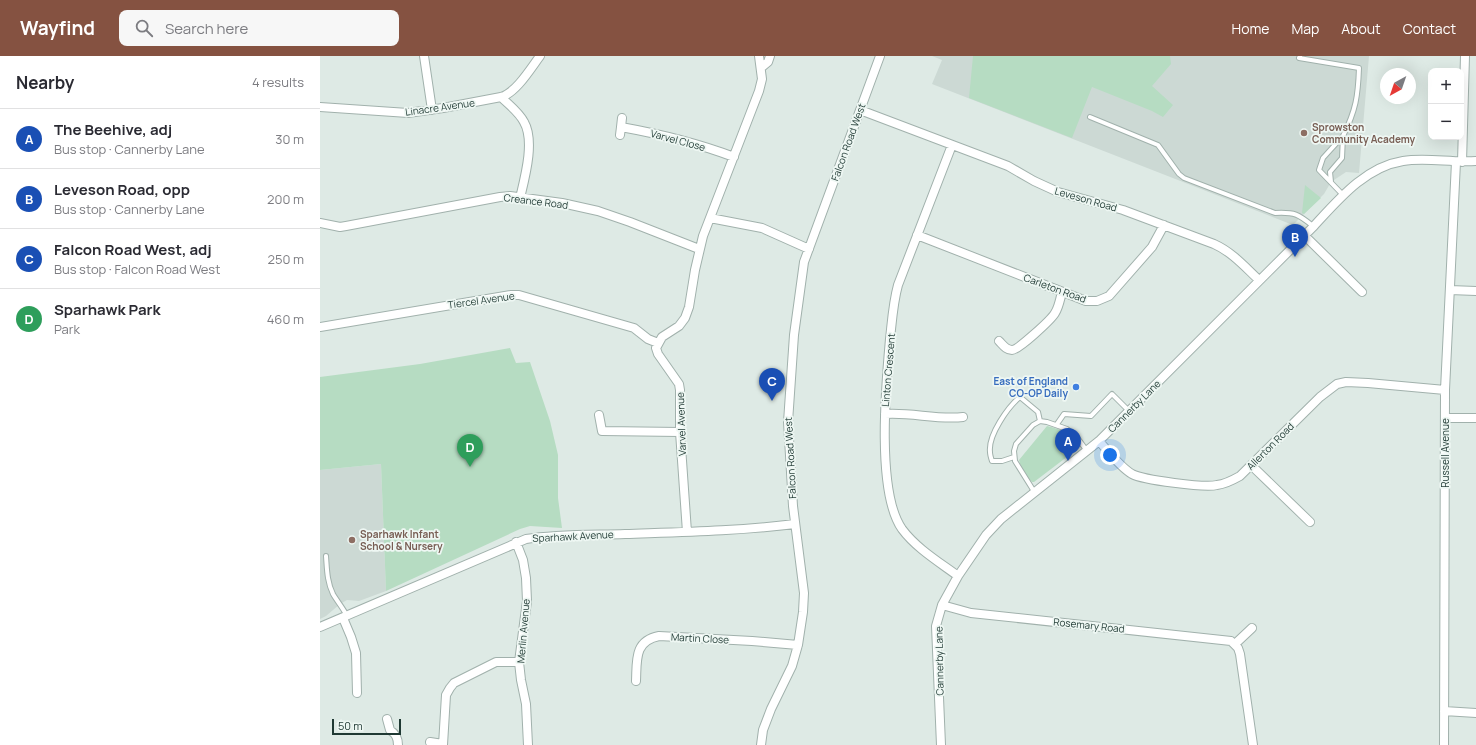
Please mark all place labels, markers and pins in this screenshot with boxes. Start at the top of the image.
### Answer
place label: Sprowston Community Academy [1312,120,1416,146]
marker: Sprowston Community Academy [1299,128,1309,138]
pin: B [1282,224,1308,257]
pin: C [759,368,785,401]
place label: East of England CO-OP Daily [994,374,1068,400]
marker: East of England CO-OP Daily [1071,382,1081,392]
pin: A [1055,428,1081,461]
pin: D [457,434,483,467]
place label: Sparhawk Infant School & Nursery [360,527,443,553]
marker: Sparhawk Infant School & Nursery [347,535,357,545]

